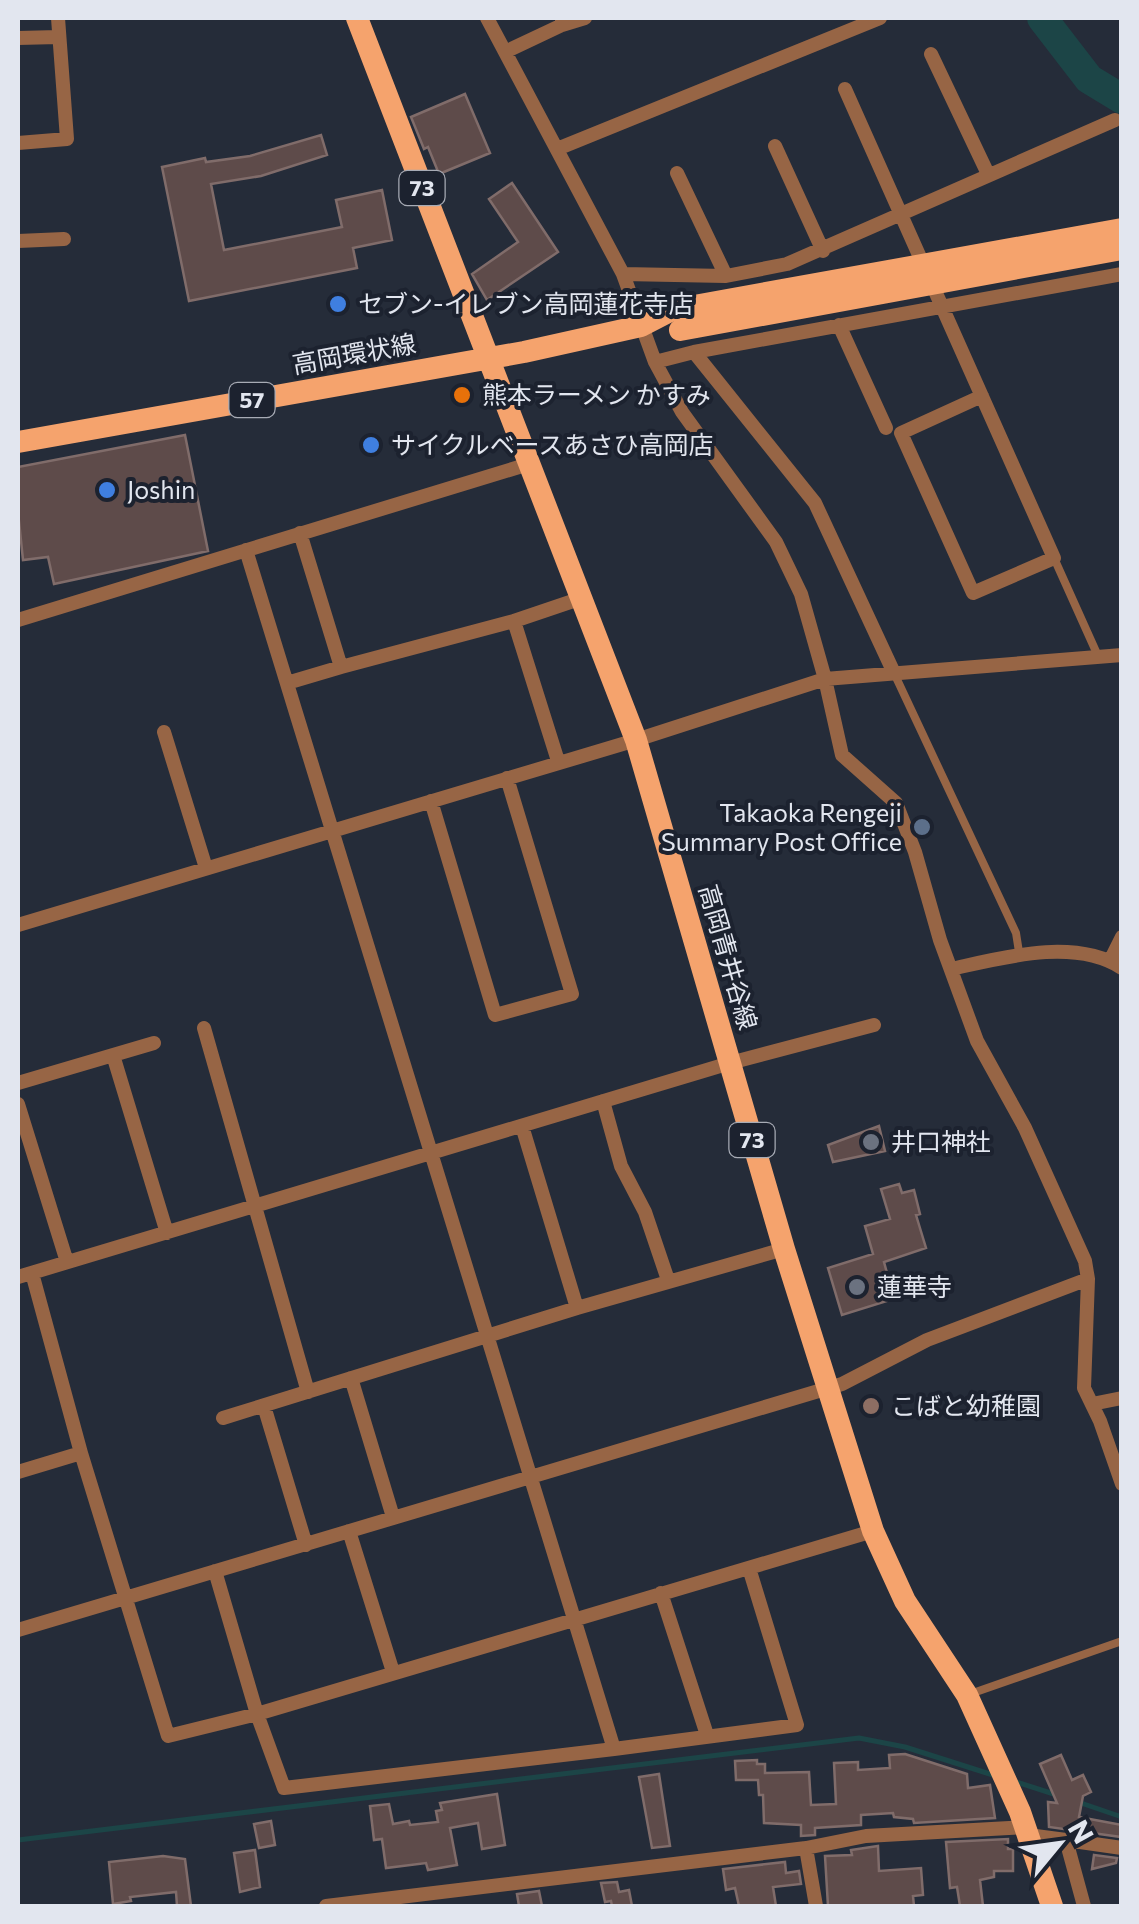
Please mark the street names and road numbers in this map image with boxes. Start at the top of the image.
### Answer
road number: 73 [400,171,444,205]
street label: 高岡環状線 [290,327,418,379]
road number: 57 [230,383,274,417]
street label: 高岡青井谷線 [694,880,764,1033]
road number: 73 [730,1123,774,1157]

